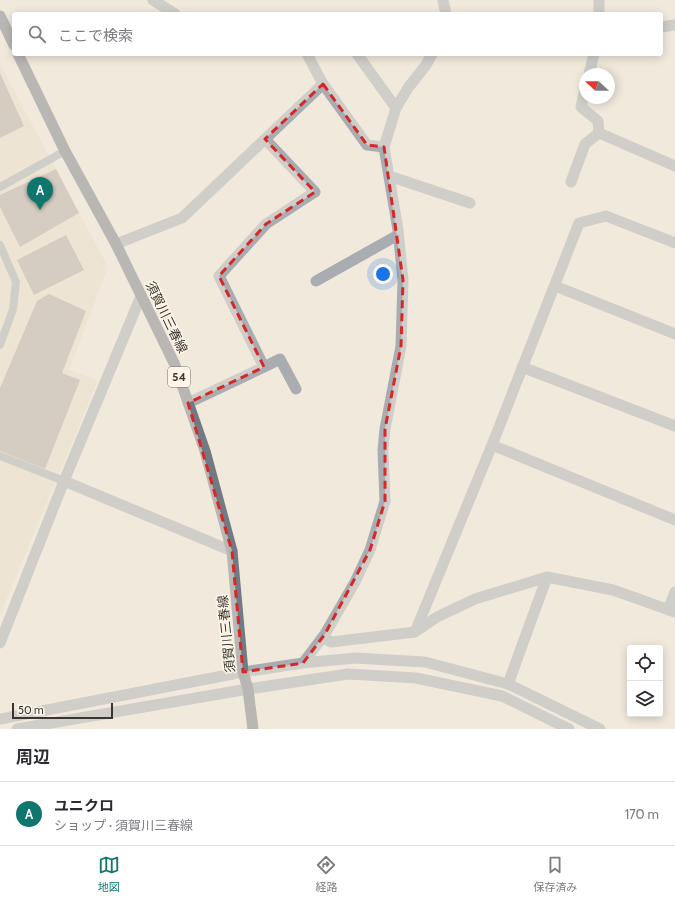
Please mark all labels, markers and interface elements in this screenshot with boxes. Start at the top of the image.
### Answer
search box [12,12,663,56]
icon: search [26,23,48,45]
text: ここで検索 [58,27,133,45]
north arrow [579,68,615,104]
pin: A [27,177,53,210]
your location [373,264,393,284]
street label: 須賀川三春線 [143,278,191,356]
road number: 54 [168,367,190,387]
street label: 須賀川三春線 [214,594,238,674]
map controls [627,645,663,717]
button: locate [627,645,663,681]
button: layers [627,681,663,717]
scale bar [12,701,113,720]
text: 50 m [18,703,44,717]
text: 周辺 [16,747,50,767]
text: ユニクロ [54,797,114,815]
text: A [25,806,33,822]
text: 170 m [625,806,659,822]
text: ショップ · 須賀川三春線 [54,817,193,833]
tab: 地図 [98,854,120,894]
tab: 経路 [315,854,337,894]
tab: 保存済み [533,854,577,894]

